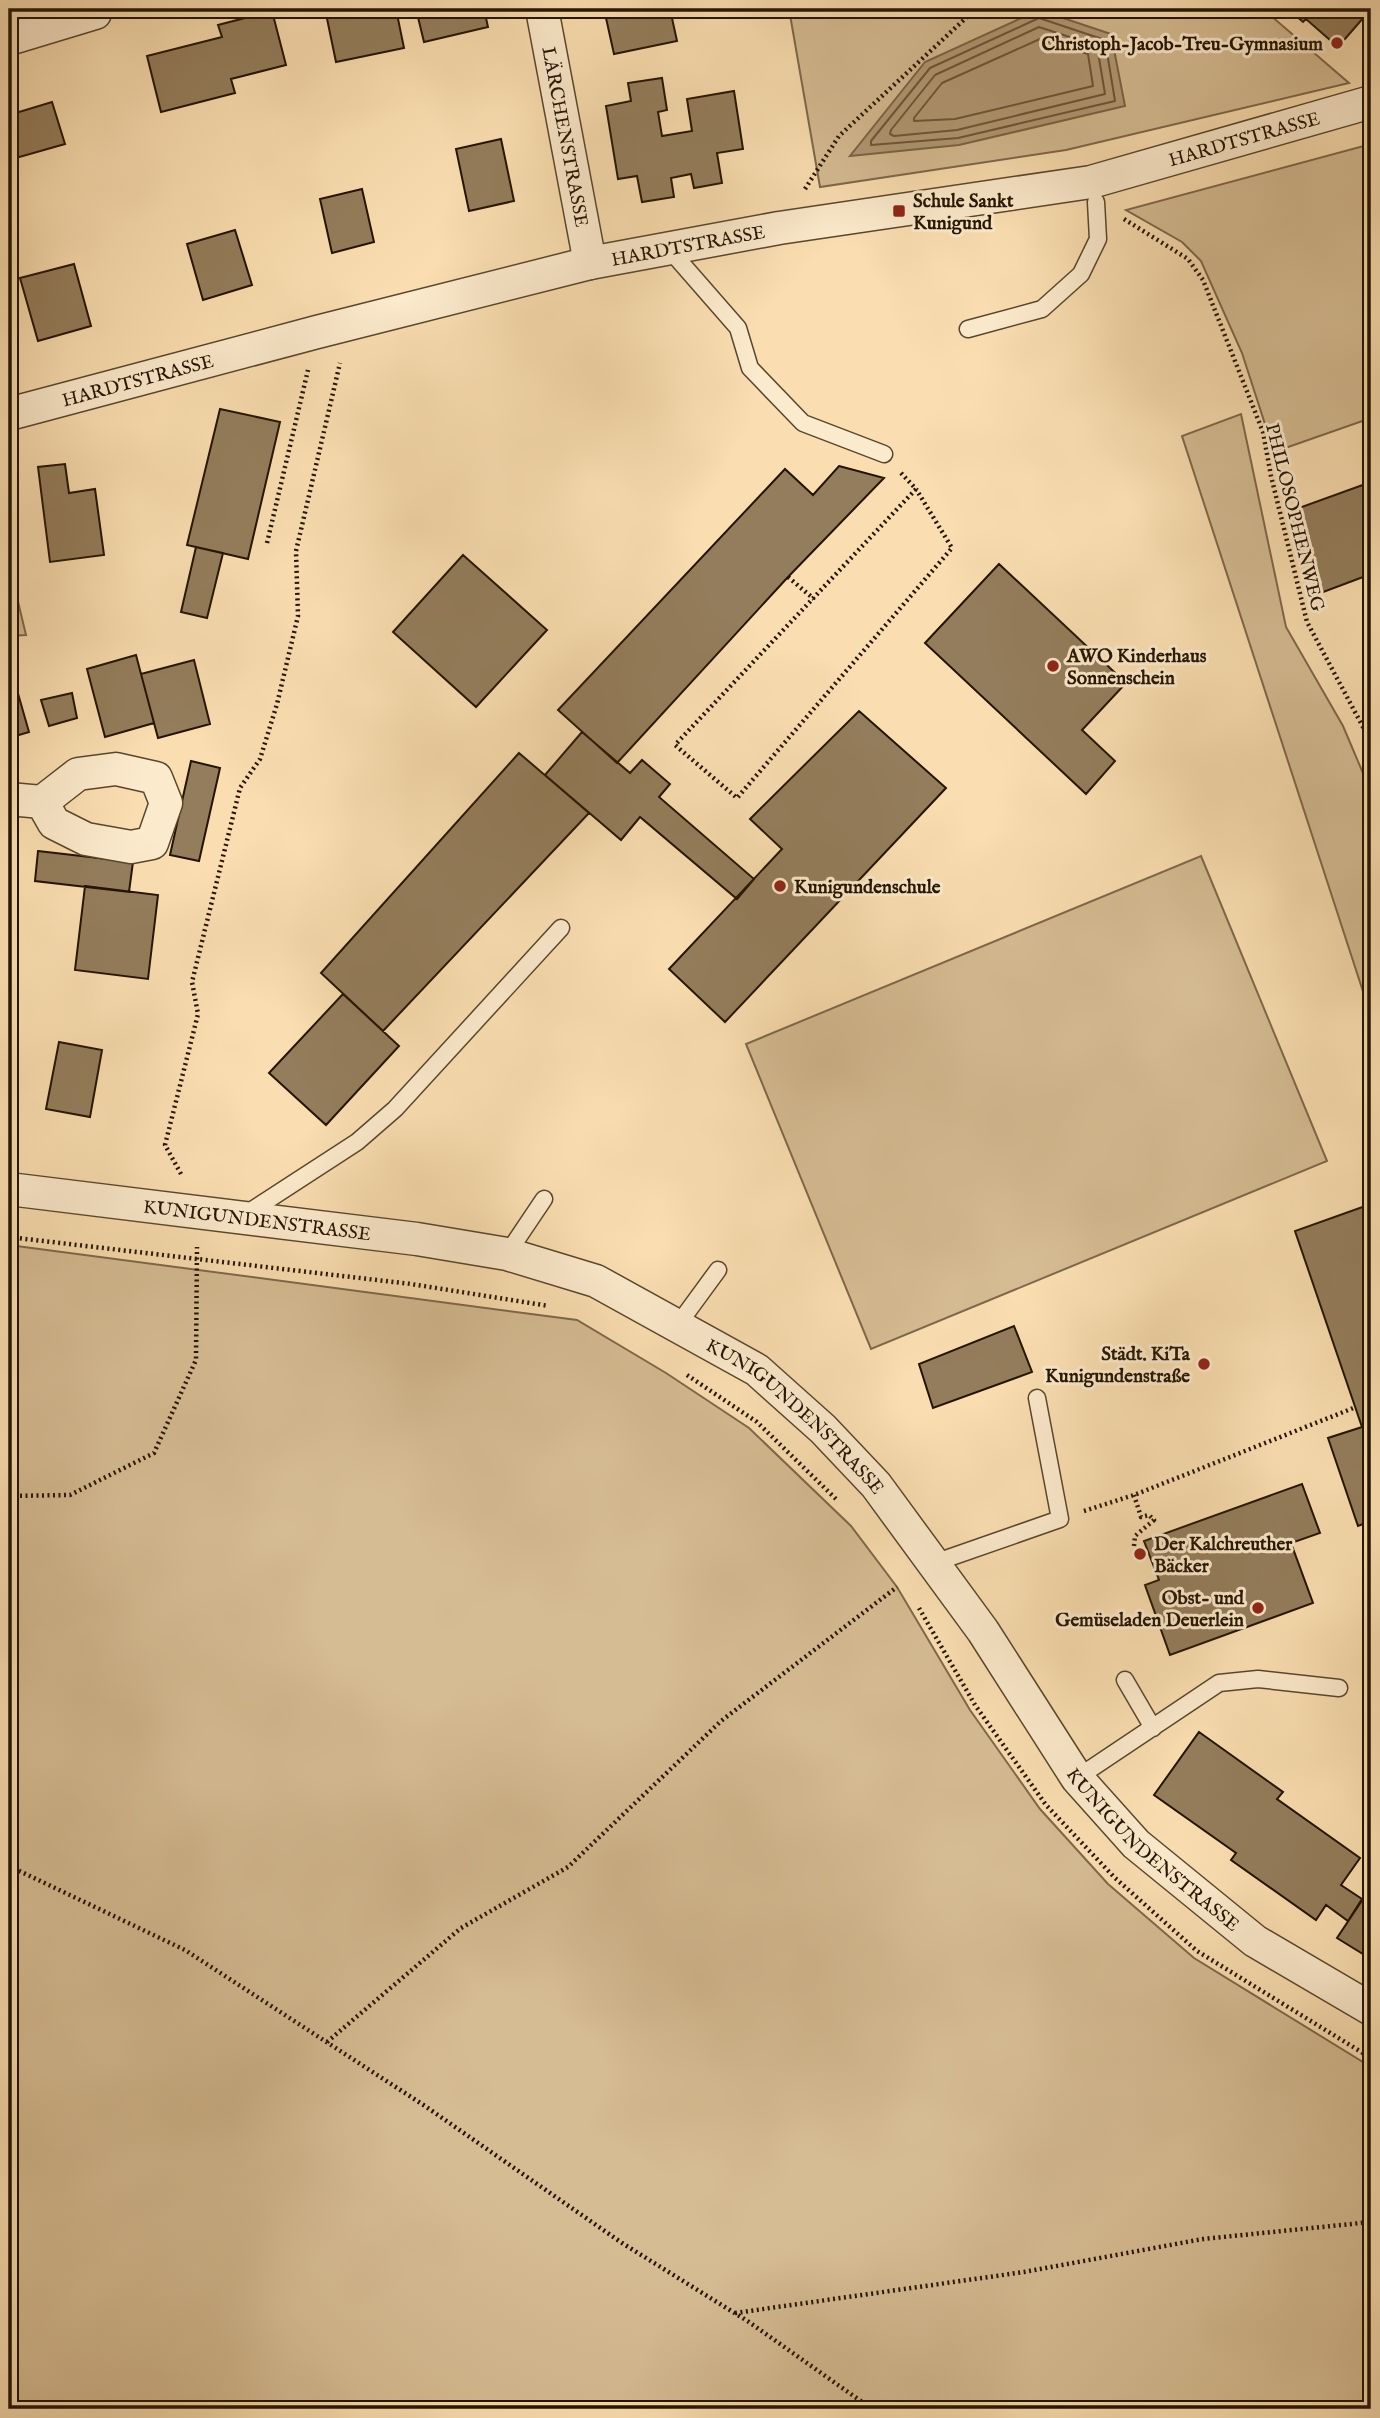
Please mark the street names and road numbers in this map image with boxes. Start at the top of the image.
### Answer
street label: LÄRCHENSTRASSE [535,45,593,229]
street label: HARDTSTRASSE [1166,107,1323,173]
street label: HARDTSTRASSE [609,221,767,273]
street label: HARDTSTRASSE [60,350,217,413]
street label: PHILOSOPHENWEG [1259,421,1329,614]
street label: KUNIGUNDENSTRASSE [142,1196,372,1247]
street label: KUNIGUNDENSTRASSE [701,1334,889,1500]
street label: KUNIGUNDENSTRASSE [1060,1764,1244,1938]

